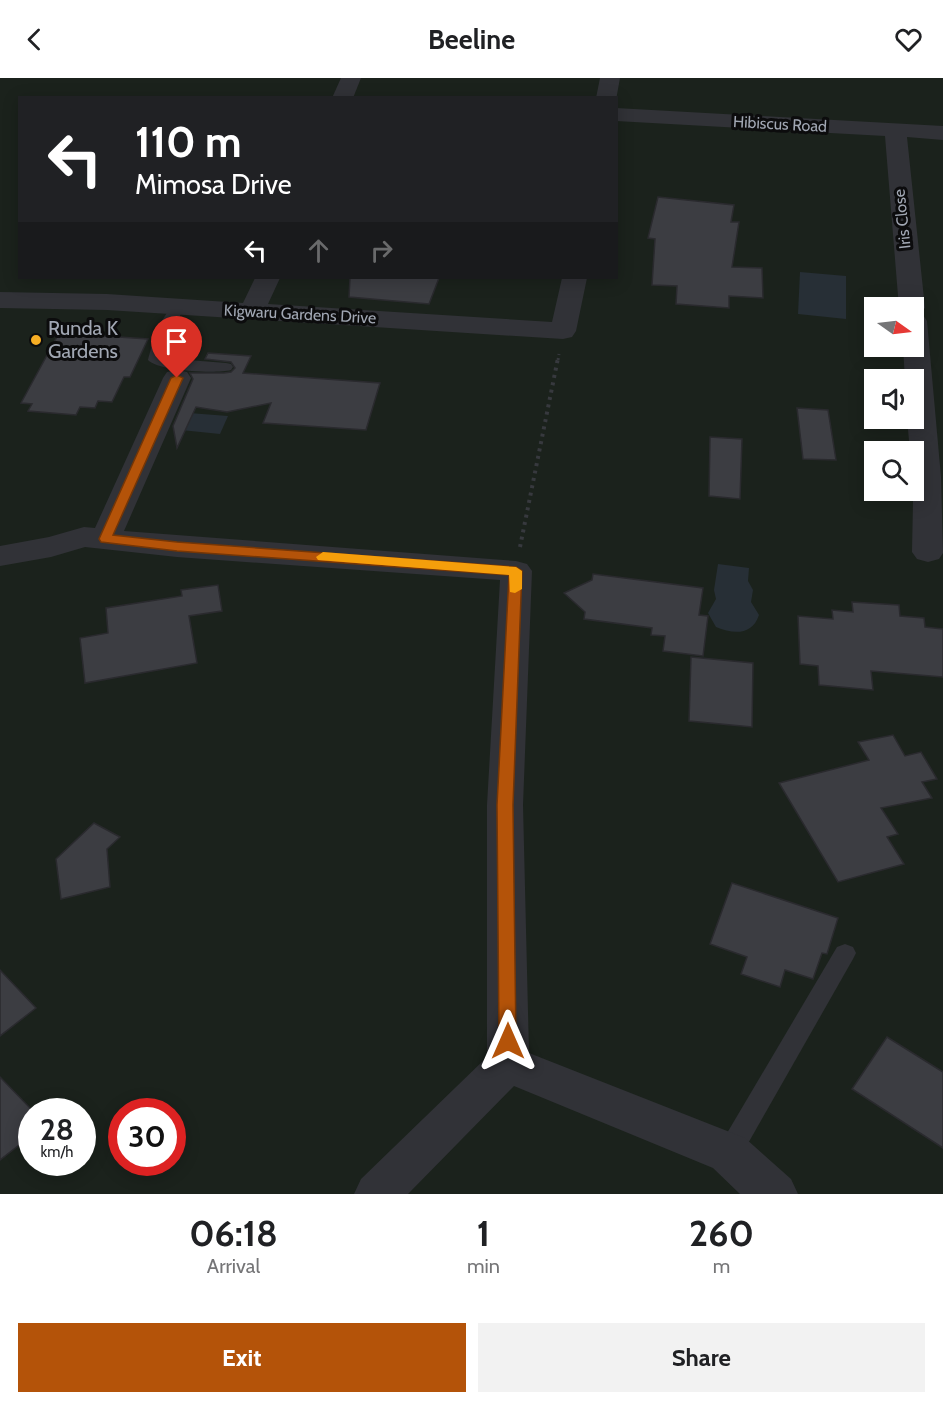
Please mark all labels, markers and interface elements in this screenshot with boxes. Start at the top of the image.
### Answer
icon: back [18,23,51,56]
text: Beeline [428,23,515,56]
icon: heart [892,23,925,56]
street label: Hibiscus Road [733,112,827,136]
text: 110 m [135,116,242,168]
icon: left [36,120,114,198]
text: Mimosa Drive [135,168,292,201]
street label: Iris Close [889,188,915,250]
icon: left [239,234,272,267]
icon: ahead [302,234,335,267]
icon: right [365,234,398,267]
north arrow [864,297,924,357]
map controls [864,297,924,501]
street label: Kigwaru Gardens Drive [223,301,377,327]
place label: Runda K Gardens [48,316,119,363]
pin [151,316,202,378]
icon: arrive [160,325,193,358]
marker: Runda K Gardens [29,333,43,347]
button: sound [864,369,924,429]
button: search [864,441,924,501]
position arrow [476,1009,540,1073]
speed limit sign: 30 [108,1098,186,1176]
text: 28 [40,1111,74,1148]
text: km/h [41,1143,73,1161]
text: 06:18 [189,1211,278,1255]
text: 1 [477,1211,490,1255]
text: 260 [689,1211,754,1255]
text: Arrival [207,1254,260,1278]
text: min [467,1254,500,1278]
text: m [713,1254,730,1278]
button: Exit [18,1323,466,1392]
button: Share [478,1323,925,1392]

